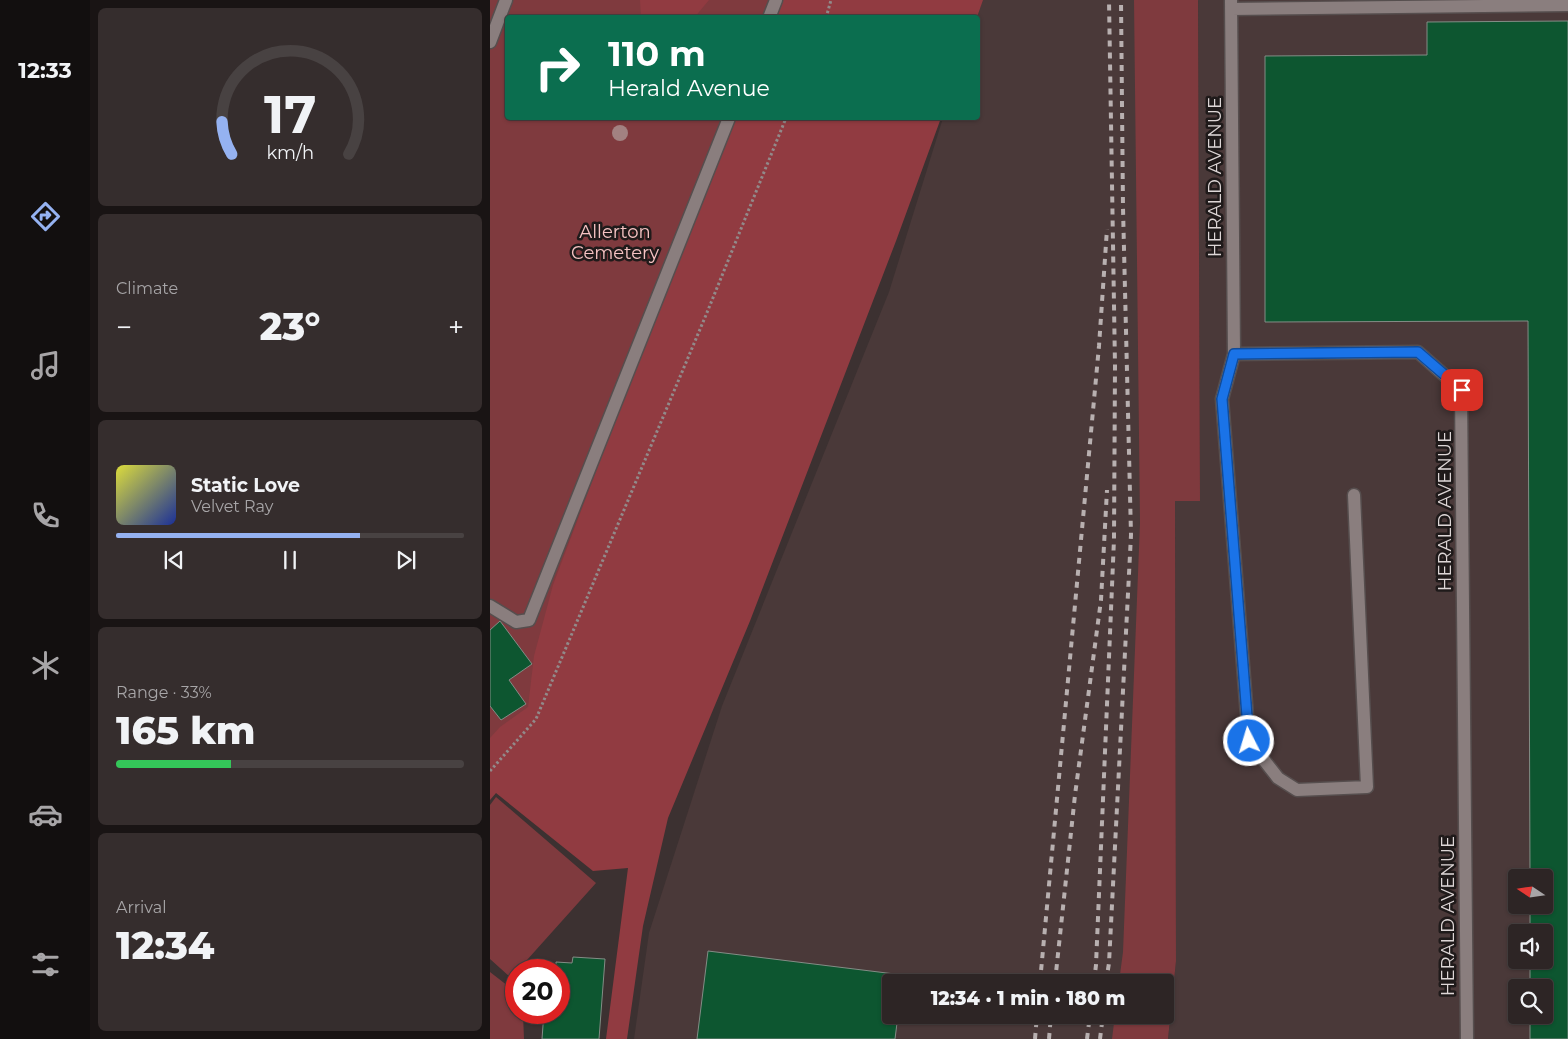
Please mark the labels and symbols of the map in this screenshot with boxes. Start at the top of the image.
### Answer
street label: HERALD AVENUE [1204,97,1226,257]
park label: Allerton Cemetery [571,221,659,264]
pin [1441,369,1483,411]
street label: HERALD AVENUE [1434,431,1456,591]
position arrow [1222,714,1274,766]
street label: HERALD AVENUE [1437,836,1459,996]
north arrow [1508,869,1552,914]
speed limit sign: 20 [505,959,570,1024]

